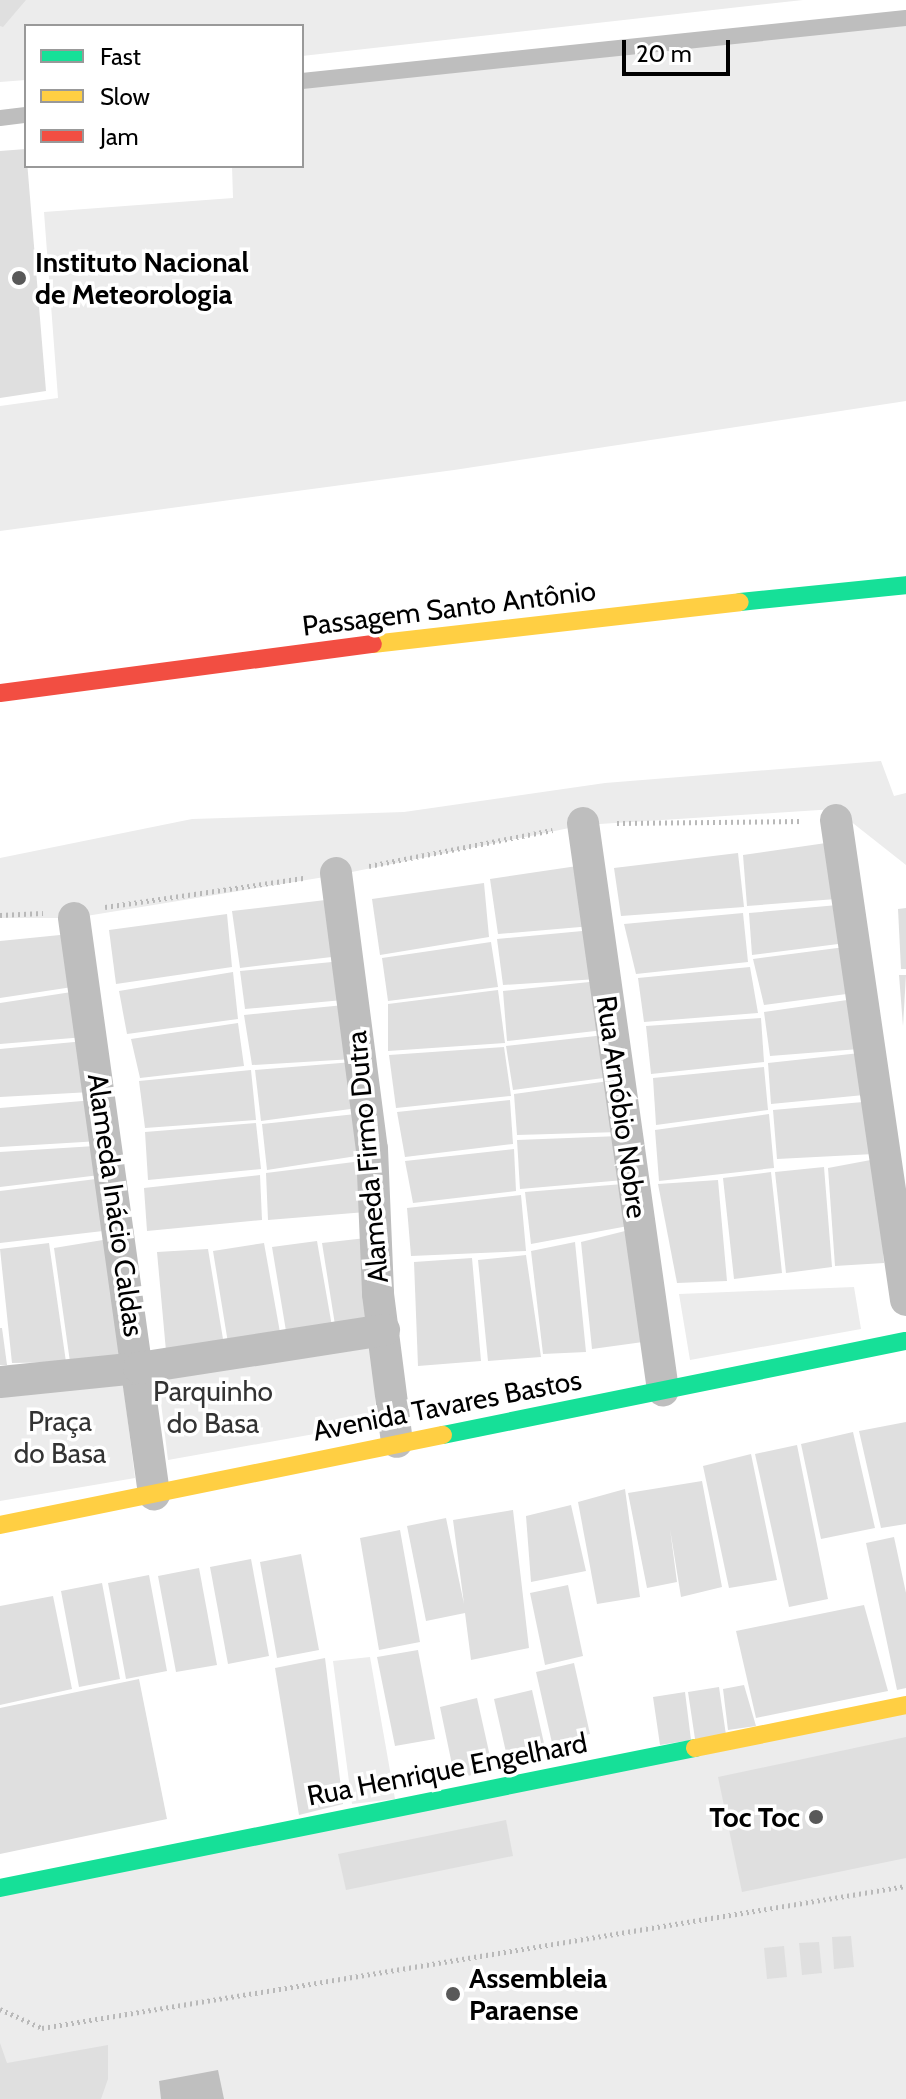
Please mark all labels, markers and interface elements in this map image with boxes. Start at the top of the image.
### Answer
legend [24,24,304,168]
scale bar [626,24,734,74]
text: 20 m [636,39,692,68]
text: Fast [100,42,141,71]
text: Slow [100,82,150,111]
text: Jam [100,122,138,151]
place label: Instituto Nacional de Meteorologia [35,245,249,311]
marker: Instituto Nacional de Meteorologia [10,269,28,287]
street label: Passagem Santo Antônio [300,573,598,643]
street label: Rua Arnóbio Nobre [590,994,654,1220]
street label: Alameda Firmo Dutra [339,1029,395,1285]
street label: Alameda Inácio Caldas [81,1071,151,1339]
street label: Avenida Tavares Bastos [310,1362,584,1448]
park label: Parquinho do Basa [153,1374,273,1440]
park label: Praça do Basa [14,1404,106,1470]
street label: Rua Henrique Engelhard [304,1725,590,1813]
place label: Toc Toc [709,1800,800,1834]
marker: Toc Toc [807,1808,825,1826]
place label: Assembleia Paraense [469,1961,607,2027]
marker: Assembleia Paraense [444,1985,462,2003]

